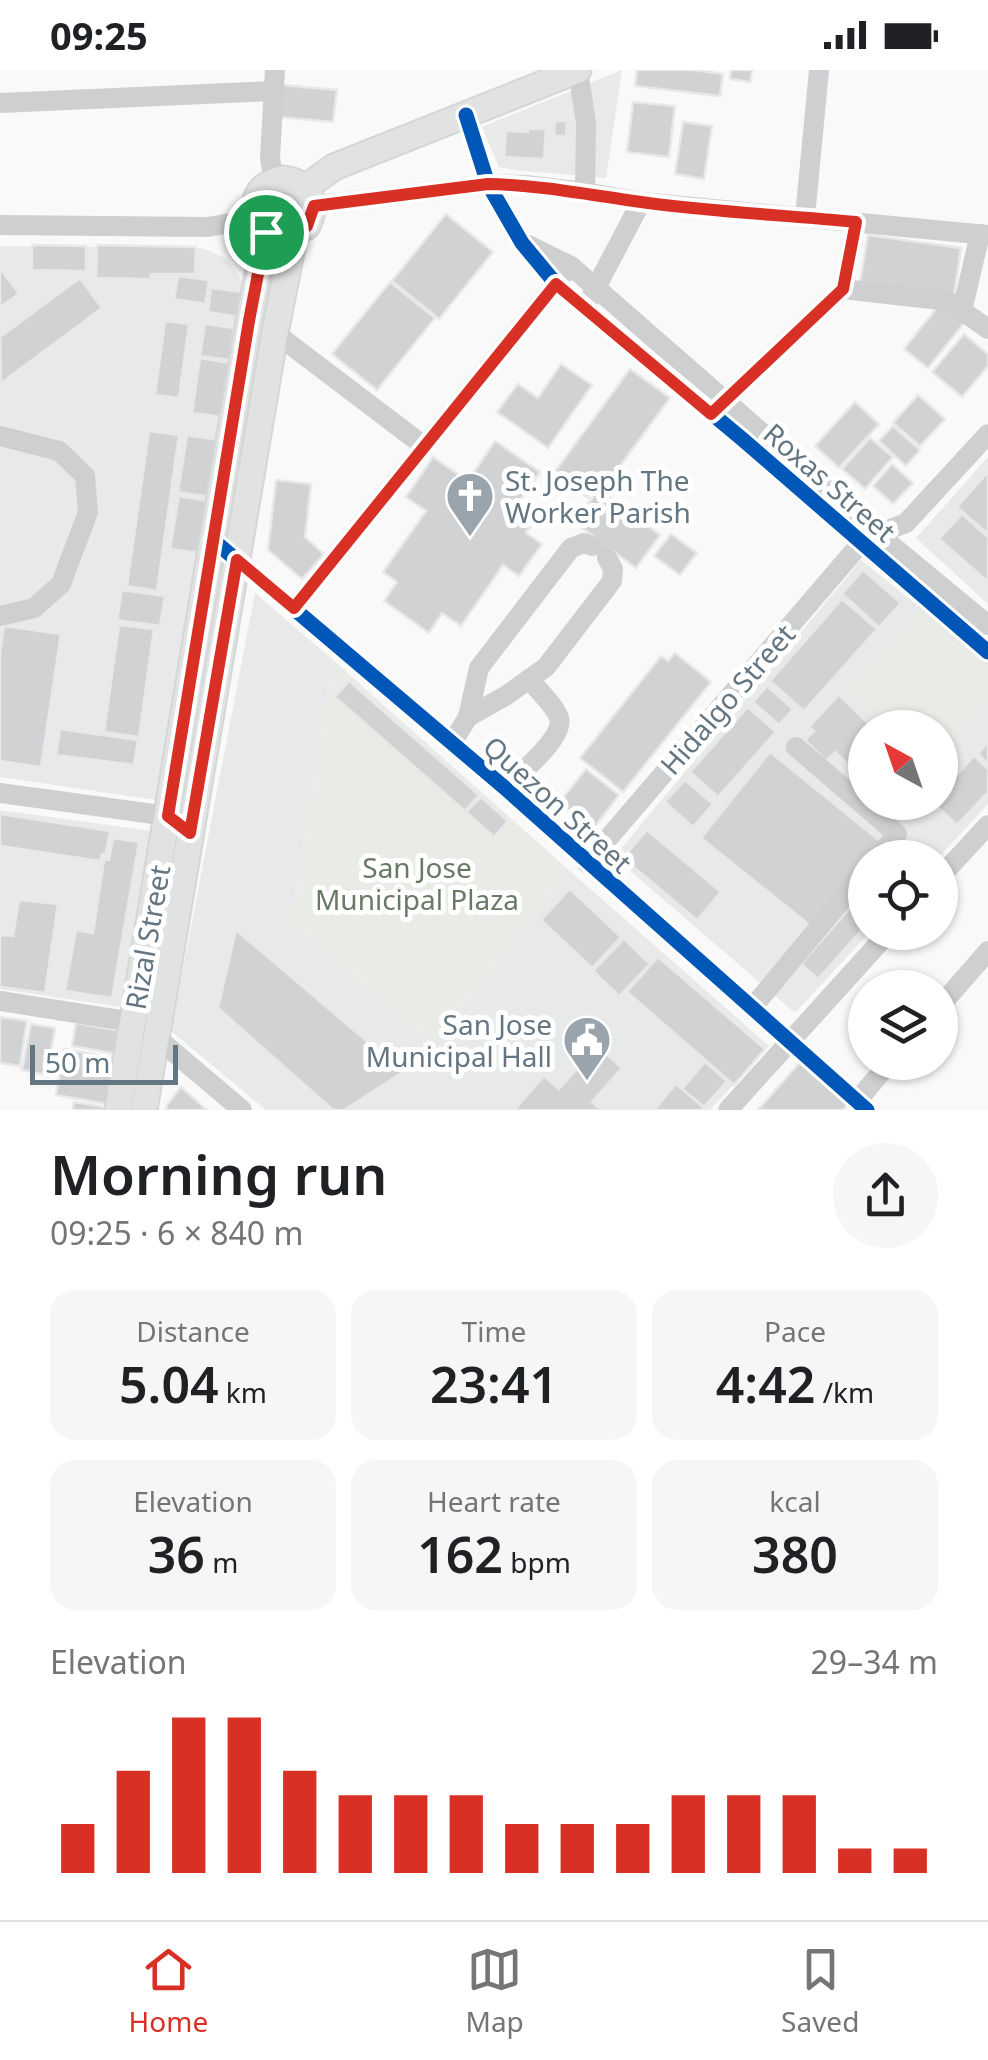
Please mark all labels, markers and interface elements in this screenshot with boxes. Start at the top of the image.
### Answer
text: 09:25 [50,9,148,61]
pin [224,190,309,275]
icon: arrive [239,205,294,260]
street label: Roxas Street [756,414,904,550]
place label: St. Joseph The Worker Parish [505,461,691,531]
church icon: St. Joseph The Worker Parish [444,470,496,538]
street label: Hidalgo Street [651,616,803,782]
north arrow [848,710,958,820]
map controls [848,710,958,1080]
street label: Quezon Street [476,727,640,881]
button: locate [848,840,958,950]
park label: San Jose Municipal Plaza [315,848,519,918]
street label: Rizal Street [116,862,178,1012]
button: layers [848,970,958,1080]
place label: San Jose Municipal Hall [366,1005,552,1075]
public building icon: San Jose Municipal Hall [561,1014,613,1082]
scale bar [30,1040,178,1084]
text: 50 m [45,1043,111,1081]
text: Morning run [50,1136,387,1211]
button: share [833,1143,938,1248]
text: 09:25 · 6 × 840 m [50,1211,303,1254]
text: Distance [136,1312,250,1350]
text: Time [462,1312,526,1350]
text: Pace [764,1312,826,1350]
text: 5.04 [119,1350,219,1418]
text: 23:41 [430,1350,558,1418]
text: 4:42 [716,1350,815,1418]
text: km [219,1373,267,1411]
text: /km [815,1373,874,1411]
text: Elevation [133,1482,253,1520]
text: Heart rate [427,1482,561,1520]
text: kcal [769,1482,821,1520]
text: 36 [148,1520,205,1588]
text: 162 [417,1520,503,1588]
text: 380 [752,1520,838,1588]
text: m [205,1543,238,1581]
text: bpm [503,1543,571,1581]
text: Elevation [50,1640,187,1683]
text: 29–34 m [811,1640,938,1683]
tab: Home [129,1942,208,2040]
tab: Map [466,1942,524,2040]
tab: Saved [781,1942,859,2040]

